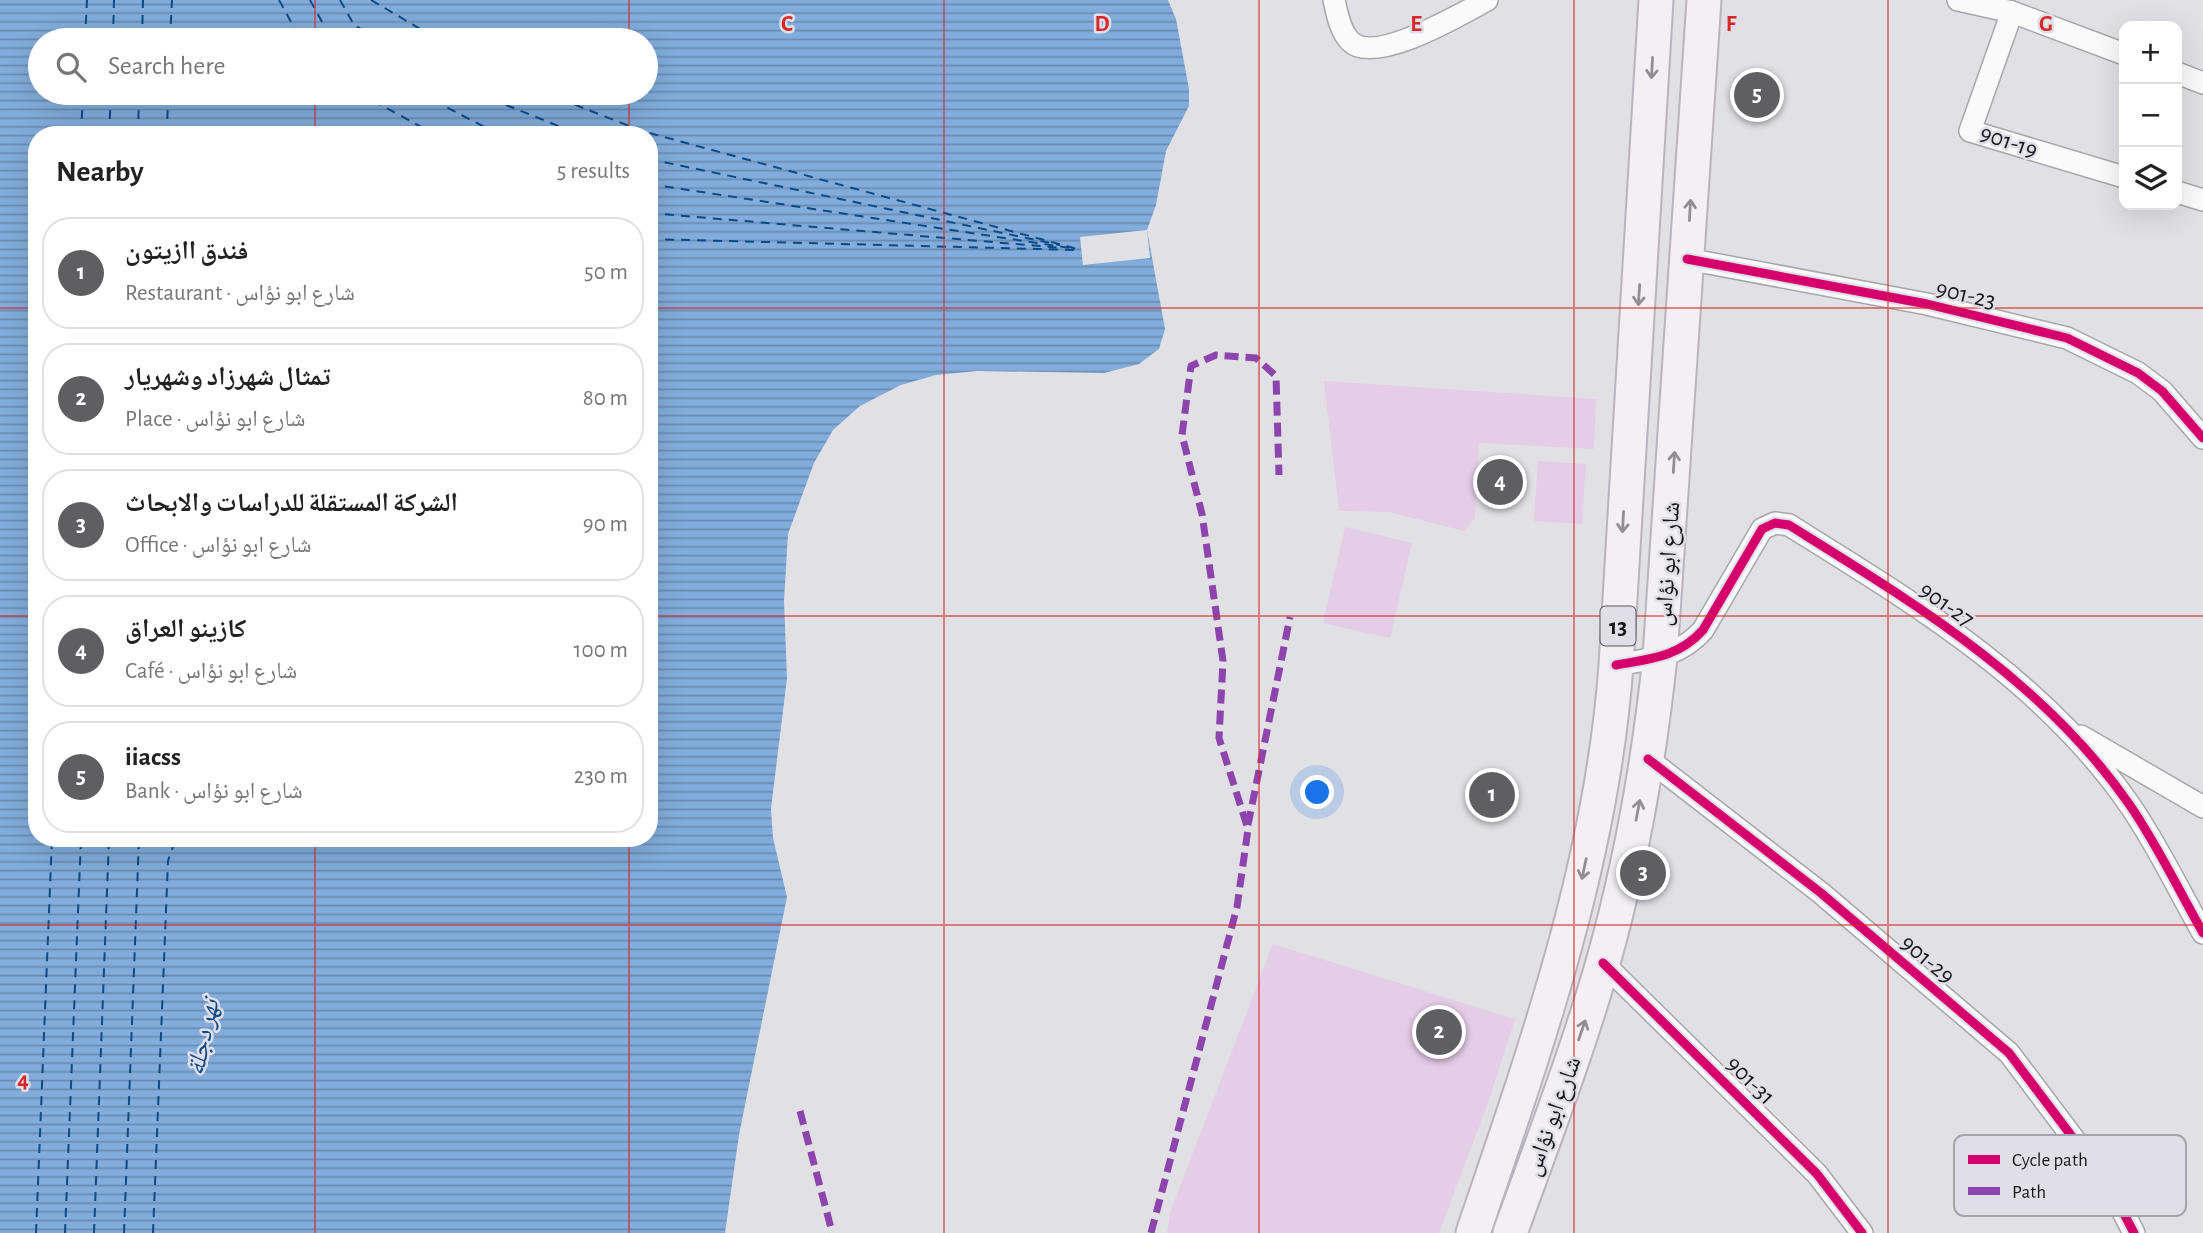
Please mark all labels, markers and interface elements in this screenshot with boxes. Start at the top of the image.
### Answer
text: C [781,13,793,36]
text: D [1094,13,1110,36]
text: E [1410,13,1422,36]
text: F [1726,13,1737,36]
text: G [2039,13,2053,36]
map controls [2119,21,2182,210]
button: + [2119,21,2182,84]
search box [28,28,658,105]
icon: search [52,48,90,86]
text: Search here [108,53,226,79]
one-way arrow [1645,56,1658,79]
pin: 5 [1734,69,1780,121]
button: − [2119,84,2182,147]
street label: 901-19 [1977,121,2041,163]
button: layers [2119,147,2182,210]
text: Nearby [56,157,144,187]
text: 5 results [557,160,630,183]
one-way arrow [1683,199,1696,222]
text: فندق اازيتون [125,238,248,264]
text: 1 [77,261,85,284]
text: 50 m [584,261,628,284]
street label: 901-23 [1934,276,1998,313]
text: Restaurant · شارع ابو نؤاس [125,282,355,305]
one-way arrow [1632,283,1645,306]
text: تمثال شهرزاد وشهريار [125,364,330,390]
text: 2 [76,387,86,410]
text: 80 m [583,387,628,410]
text: Place · شارع ابو نؤاس [125,408,305,431]
one-way arrow [1668,451,1681,474]
pin: 4 [1477,456,1523,508]
text: الشركة المستقلة للدراسات والابحاث [125,490,458,516]
street label: شارع ابو نؤاس [1652,501,1686,627]
one-way arrow [1617,510,1630,533]
text: 3 [76,513,86,536]
text: 90 m [583,513,628,536]
text: Office · شارع ابو نؤاس [125,534,311,557]
street label: 901-27 [1915,578,1978,632]
road number: 13 [1600,606,1636,646]
text: كازينو العراق [125,616,246,642]
text: 4 [75,639,87,662]
text: 100 m [574,639,628,662]
text: Café · شارع ابو نؤاس [125,660,297,683]
text: iiacss [125,744,181,770]
text: 5 [76,765,86,788]
text: 230 m [574,765,628,788]
pin: 1 [1469,769,1515,821]
your location [1300,775,1334,809]
text: Bank · شارع ابو نؤاس [125,780,303,803]
one-way arrow [1631,799,1645,822]
pin: 3 [1620,847,1666,899]
one-way arrow [1577,857,1591,880]
street label: 901-29 [1896,931,1959,989]
water label: نهر دجلة [182,993,225,1078]
pin: 2 [1416,1006,1462,1058]
one-way arrow [1577,1020,1590,1042]
street label: 901-31 [1721,1052,1779,1110]
street label: شارع ابو نؤاس [1520,1054,1587,1180]
text: 4 [17,1069,29,1092]
legend [1954,1135,2186,1216]
text: Cycle path [2012,1151,2088,1170]
text: Path [2012,1183,2046,1202]

